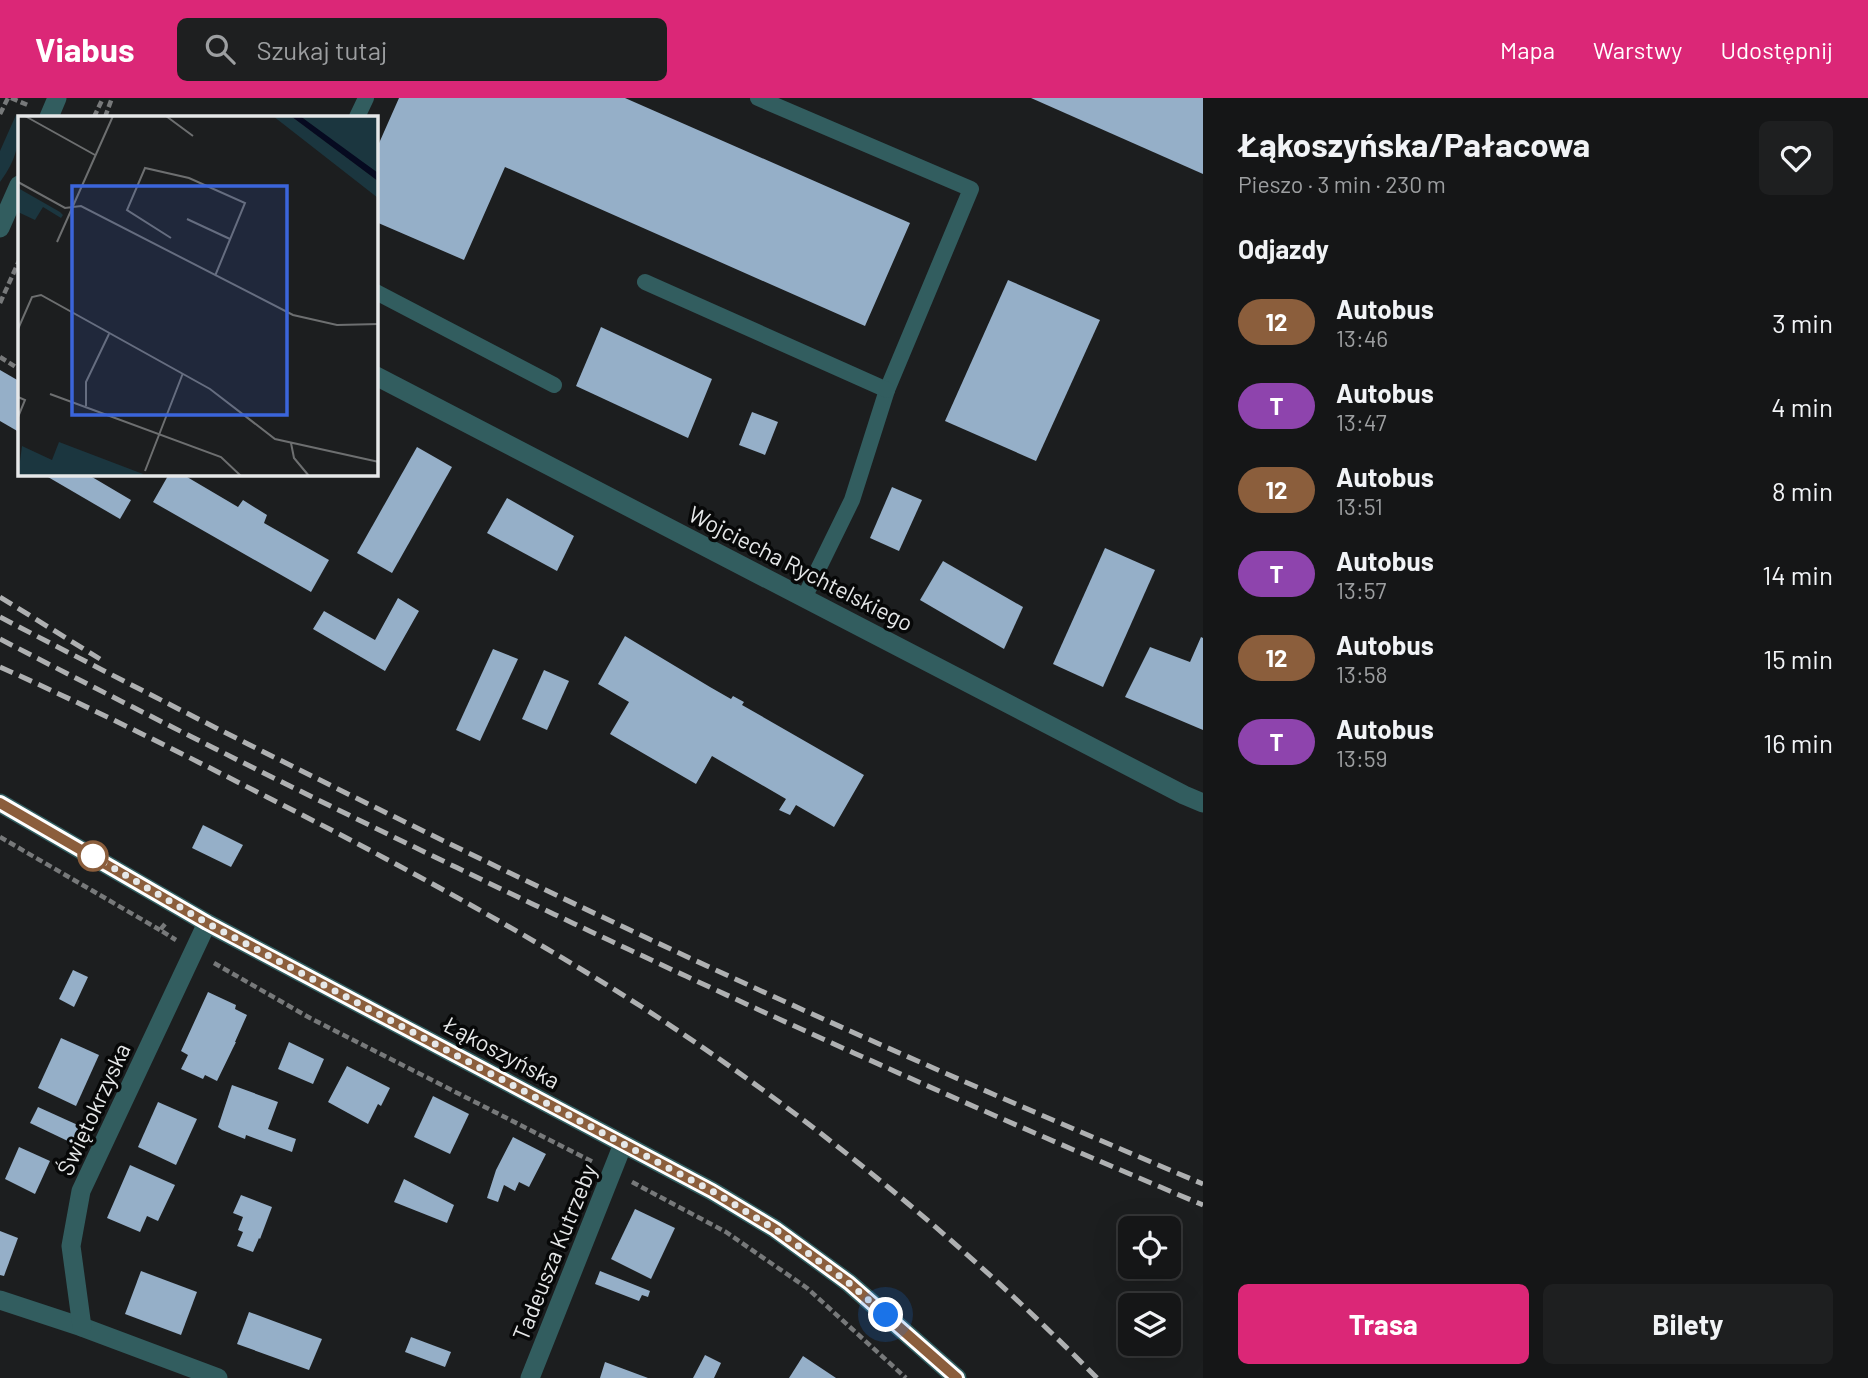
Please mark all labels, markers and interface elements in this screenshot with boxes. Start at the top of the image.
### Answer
search box [177,18,667,81]
text: Viabus [35,29,135,69]
icon: search [201,30,239,68]
text: Szukaj tutaj [257,34,387,65]
text: Mapa [1500,35,1555,64]
text: Warstwy [1593,35,1682,64]
text: Udostępnij [1720,35,1833,64]
inset map [18,116,378,476]
button: heart [1759,121,1833,195]
text: Łąkoszyńska/Pałacowa [1238,124,1590,164]
text: Pieszo · 3 min · 230 m [1238,170,1446,198]
text: Odjazdy [1238,233,1329,264]
text: Autobus [1336,293,1434,324]
text: 12 [1266,307,1287,336]
text: 3 min [1772,307,1833,338]
text: 13:46 [1336,324,1388,352]
text: Autobus [1336,377,1434,408]
text: T [1269,391,1284,420]
text: 4 min [1771,391,1833,422]
text: 13:47 [1336,408,1387,436]
text: Autobus [1336,461,1434,492]
text: 12 [1266,475,1287,504]
text: 8 min [1772,475,1833,506]
text: 13:51 [1336,492,1383,520]
street label: Wojciecha Rychtelskiego [684,499,918,637]
text: Autobus [1336,545,1434,576]
text: T [1269,559,1284,588]
text: 14 min [1762,559,1833,590]
text: 13:57 [1336,576,1386,604]
text: Autobus [1336,629,1434,660]
text: 12 [1266,643,1287,672]
text: 15 min [1763,643,1833,674]
text: 13:58 [1336,660,1388,688]
text: Autobus [1336,713,1434,744]
text: T [1269,727,1284,756]
text: 16 min [1763,727,1833,758]
text: 13:59 [1336,744,1388,772]
unlabelled marker [78,841,108,871]
street label: Łąkoszyńska [438,1009,565,1094]
street label: Świętokrzyska [50,1038,136,1180]
street label: Tadeusza Kutrzeby [506,1159,602,1344]
map controls [1118,1216,1181,1356]
button: locate [1118,1216,1181,1279]
button: Trasa [1238,1284,1529,1364]
button: Bilety [1543,1284,1833,1364]
button: layers [1118,1293,1181,1356]
your location [868,1297,903,1332]

